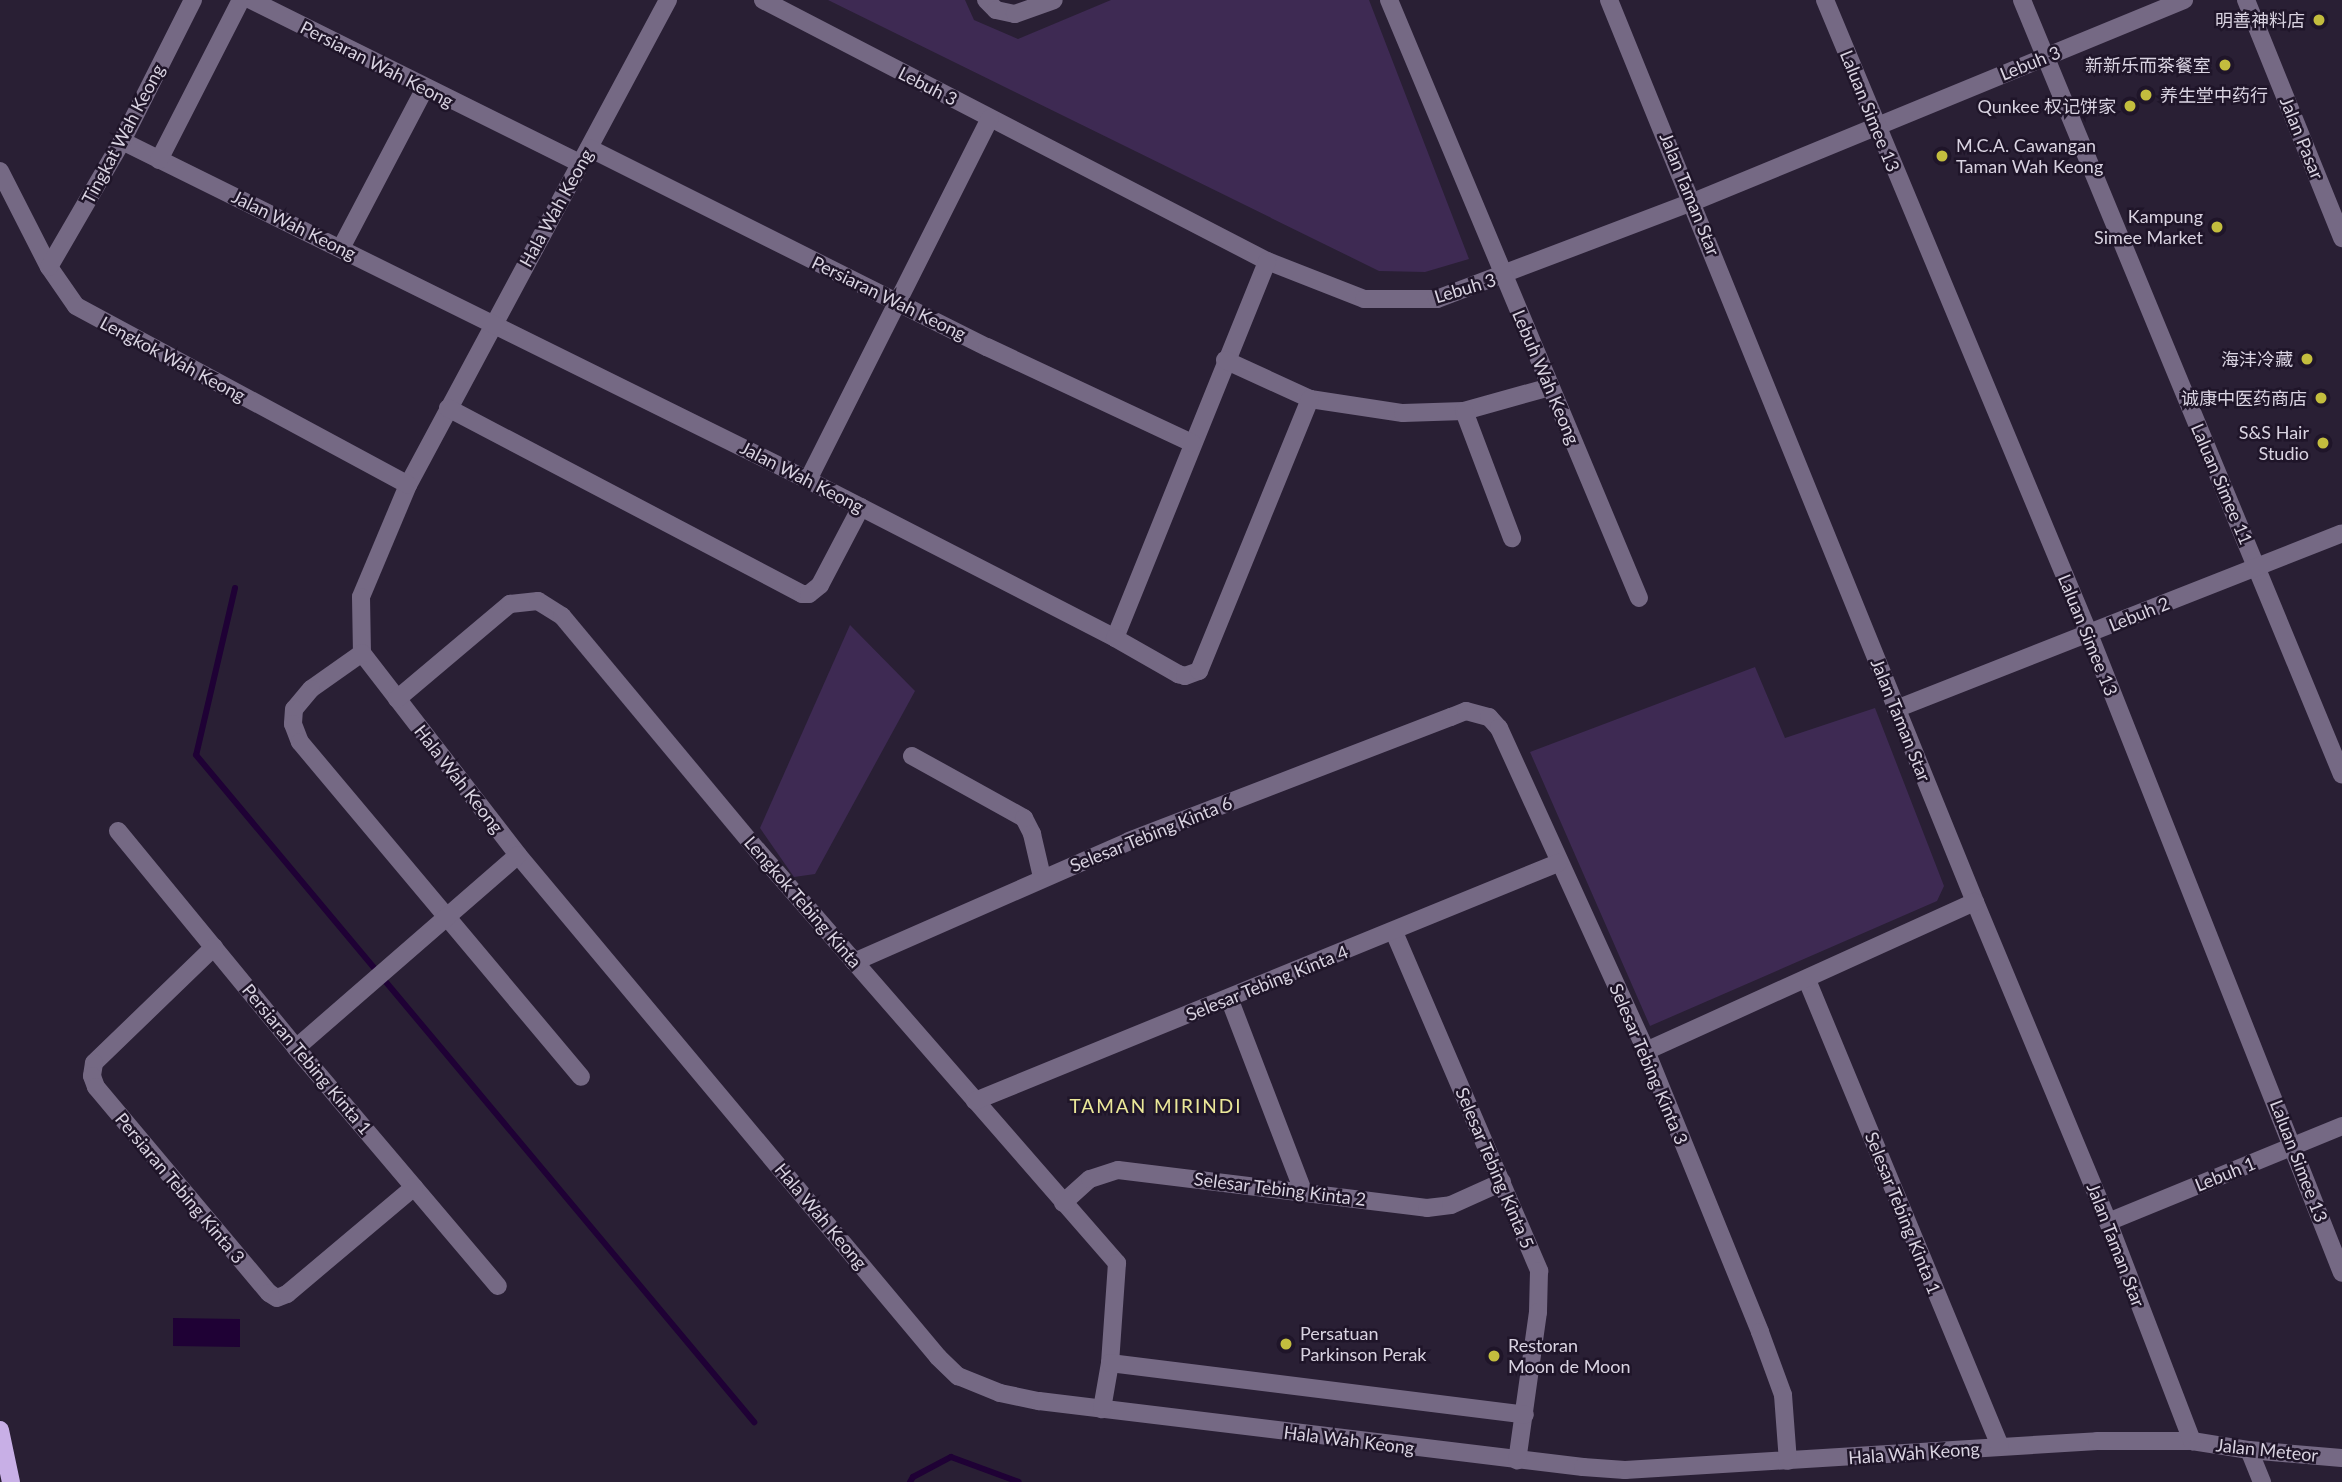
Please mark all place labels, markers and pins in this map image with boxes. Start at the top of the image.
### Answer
place label: 明善神料店 [2215,9,2305,31]
marker: 明善神料店 [2311,12,2327,28]
place label: 新新乐而茶餐室 [2085,54,2211,76]
marker: 新新乐而茶餐室 [2217,57,2233,73]
place label: 养生堂中药行 [2160,84,2268,106]
marker: 养生堂中药行 [2138,87,2154,103]
place label: Qunkee 权记饼家 [1977,95,2116,117]
marker: Qunkee 权记饼家 [2122,98,2138,114]
place label: M.C.A. Cawangan Taman Wah Keong [1956,135,2104,178]
marker: M.C.A. Cawangan Taman Wah Keong [1934,148,1950,164]
place label: Kampung Simee Market [2094,206,2203,248]
marker: Kampung Simee Market [2209,219,2225,235]
place label: 海沣冷藏 [2221,348,2293,370]
marker: 海沣冷藏 [2299,351,2315,367]
place label: 诚康中医药商店 [2181,387,2307,409]
marker: 诚康中医药商店 [2313,390,2329,406]
place label: S&S Hair Studio [2239,422,2309,464]
marker: S&S Hair Studio [2315,435,2331,451]
place label: Persatuan Parkinson Perak [1300,1323,1427,1366]
place label: Restoran Moon de Moon [1508,1335,1631,1378]
marker: Persatuan Parkinson Perak [1278,1336,1294,1352]
marker: Restoran Moon de Moon [1486,1348,1502,1364]

